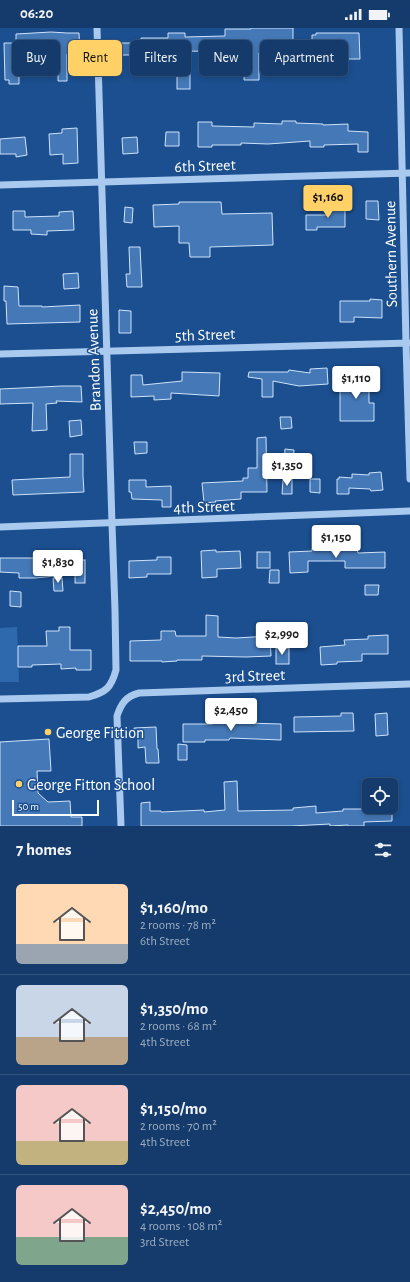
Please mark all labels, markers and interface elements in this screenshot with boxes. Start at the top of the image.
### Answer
text: 06:20 [20,6,53,21]
chip: Buy [12,40,60,76]
chip: Rent [68,40,122,76]
chip: Filters [130,40,191,76]
chip: New [199,40,252,76]
chip: Apartment [260,40,348,76]
street label: 6th Street [174,157,236,175]
pin: $1,160 [295,185,361,219]
text: $1,160 [312,191,344,204]
street label: Southern Avenue [382,200,400,307]
street label: Brandon Avenue [84,308,104,411]
street label: 5th Street [175,326,236,344]
pin: $1,110 [323,366,389,400]
text: $1,110 [341,372,371,385]
pin: $1,350 [254,453,320,487]
text: $1,350 [271,459,303,472]
street label: 4th Street [173,498,235,516]
pin: $1,150 [303,525,369,559]
text: $1,150 [321,531,351,544]
pin: $1,830 [25,550,91,584]
text: $1,830 [42,556,74,569]
pin: $2,990 [249,622,315,656]
text: $2,990 [265,628,299,641]
street label: 3rd Street [225,667,285,685]
pin: $2,450 [198,698,264,732]
text: $2,450 [214,704,248,717]
place label: George Fittion [56,725,144,741]
marker: George Fittion [43,727,53,737]
place label: George Fitton School [27,777,155,793]
map controls [362,778,398,814]
button: locate [362,778,398,814]
marker: George Fitton School [14,779,24,789]
scale bar [12,798,99,817]
text: 50 m [18,801,39,812]
icon: filters [372,839,394,861]
text: 7 homes [16,841,72,858]
text: $1,160/mo [140,899,208,916]
icon: home [48,900,96,948]
text: 2 rooms · 78 m² [140,919,216,932]
text: 6th Street [140,935,190,948]
text: $1,350/mo [140,1000,208,1017]
icon: home [48,1001,96,1049]
text: 2 rooms · 68 m² [140,1020,217,1033]
text: 4th Street [140,1036,190,1049]
text: $1,150/mo [140,1100,207,1117]
icon: home [48,1101,96,1149]
text: 2 rooms · 70 m² [140,1120,217,1133]
text: 4th Street [140,1136,190,1149]
text: $2,450/mo [140,1200,211,1217]
icon: home [48,1201,96,1249]
text: 4 rooms · 108 m² [140,1220,222,1233]
text: 3rd Street [140,1236,189,1249]

